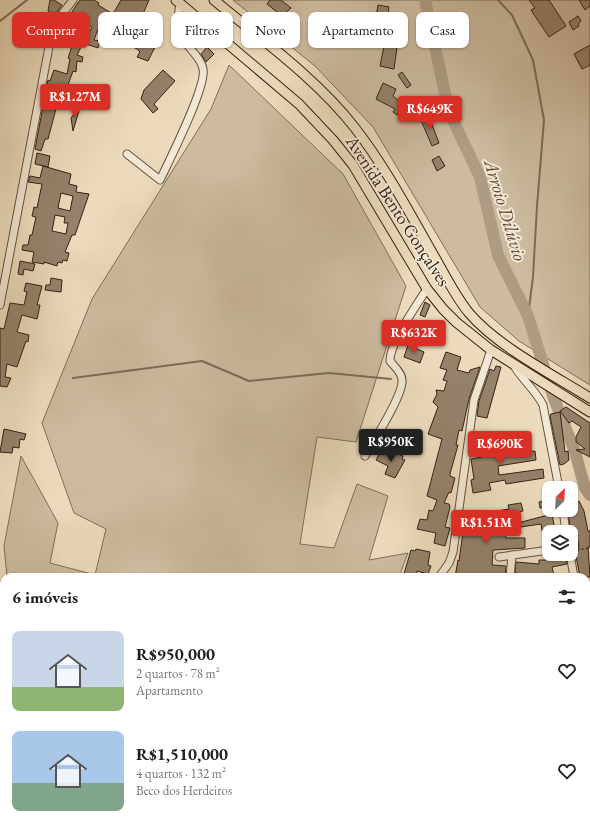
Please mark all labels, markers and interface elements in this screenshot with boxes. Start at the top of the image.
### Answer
chip: Comprar [12,12,90,48]
chip: Alugar [98,12,163,48]
chip: Filtros [171,12,233,48]
chip: Novo [241,12,300,48]
chip: Apartamento [308,12,408,48]
chip: Casa [416,12,469,48]
pin: R$1.27M [38,84,112,118]
text: R$1.27M [49,88,101,105]
pin: R$649K [397,96,463,130]
text: R$649K [407,100,453,117]
street label: Avenida Bento Gonçalves [341,130,456,291]
water label: Arroio Dilúvio [478,155,533,264]
pin: R$632K [381,320,447,354]
text: R$632K [391,324,437,341]
pin: R$950K [358,429,424,463]
pin: R$690K [467,431,533,465]
text: R$950K [368,433,414,450]
text: R$690K [477,435,523,452]
north arrow [542,481,578,517]
map controls [542,481,578,561]
pin: R$1.51M [449,510,523,544]
text: R$1.51M [460,514,512,531]
button: layers [542,525,578,561]
text: 6 imóveis [12,586,78,608]
icon: filters [556,586,578,608]
text: R$950,000 [136,643,215,665]
icon: home [44,647,92,695]
icon: heart [556,660,578,682]
text: 2 quartos · 78 m² [136,665,220,682]
text: Apartamento [136,682,203,699]
text: R$1,510,000 [136,743,228,765]
icon: home [44,747,92,795]
icon: heart [556,760,578,782]
text: 4 quartos · 132 m² [136,765,226,782]
text: Beco dos Herdeiros [136,782,232,799]

